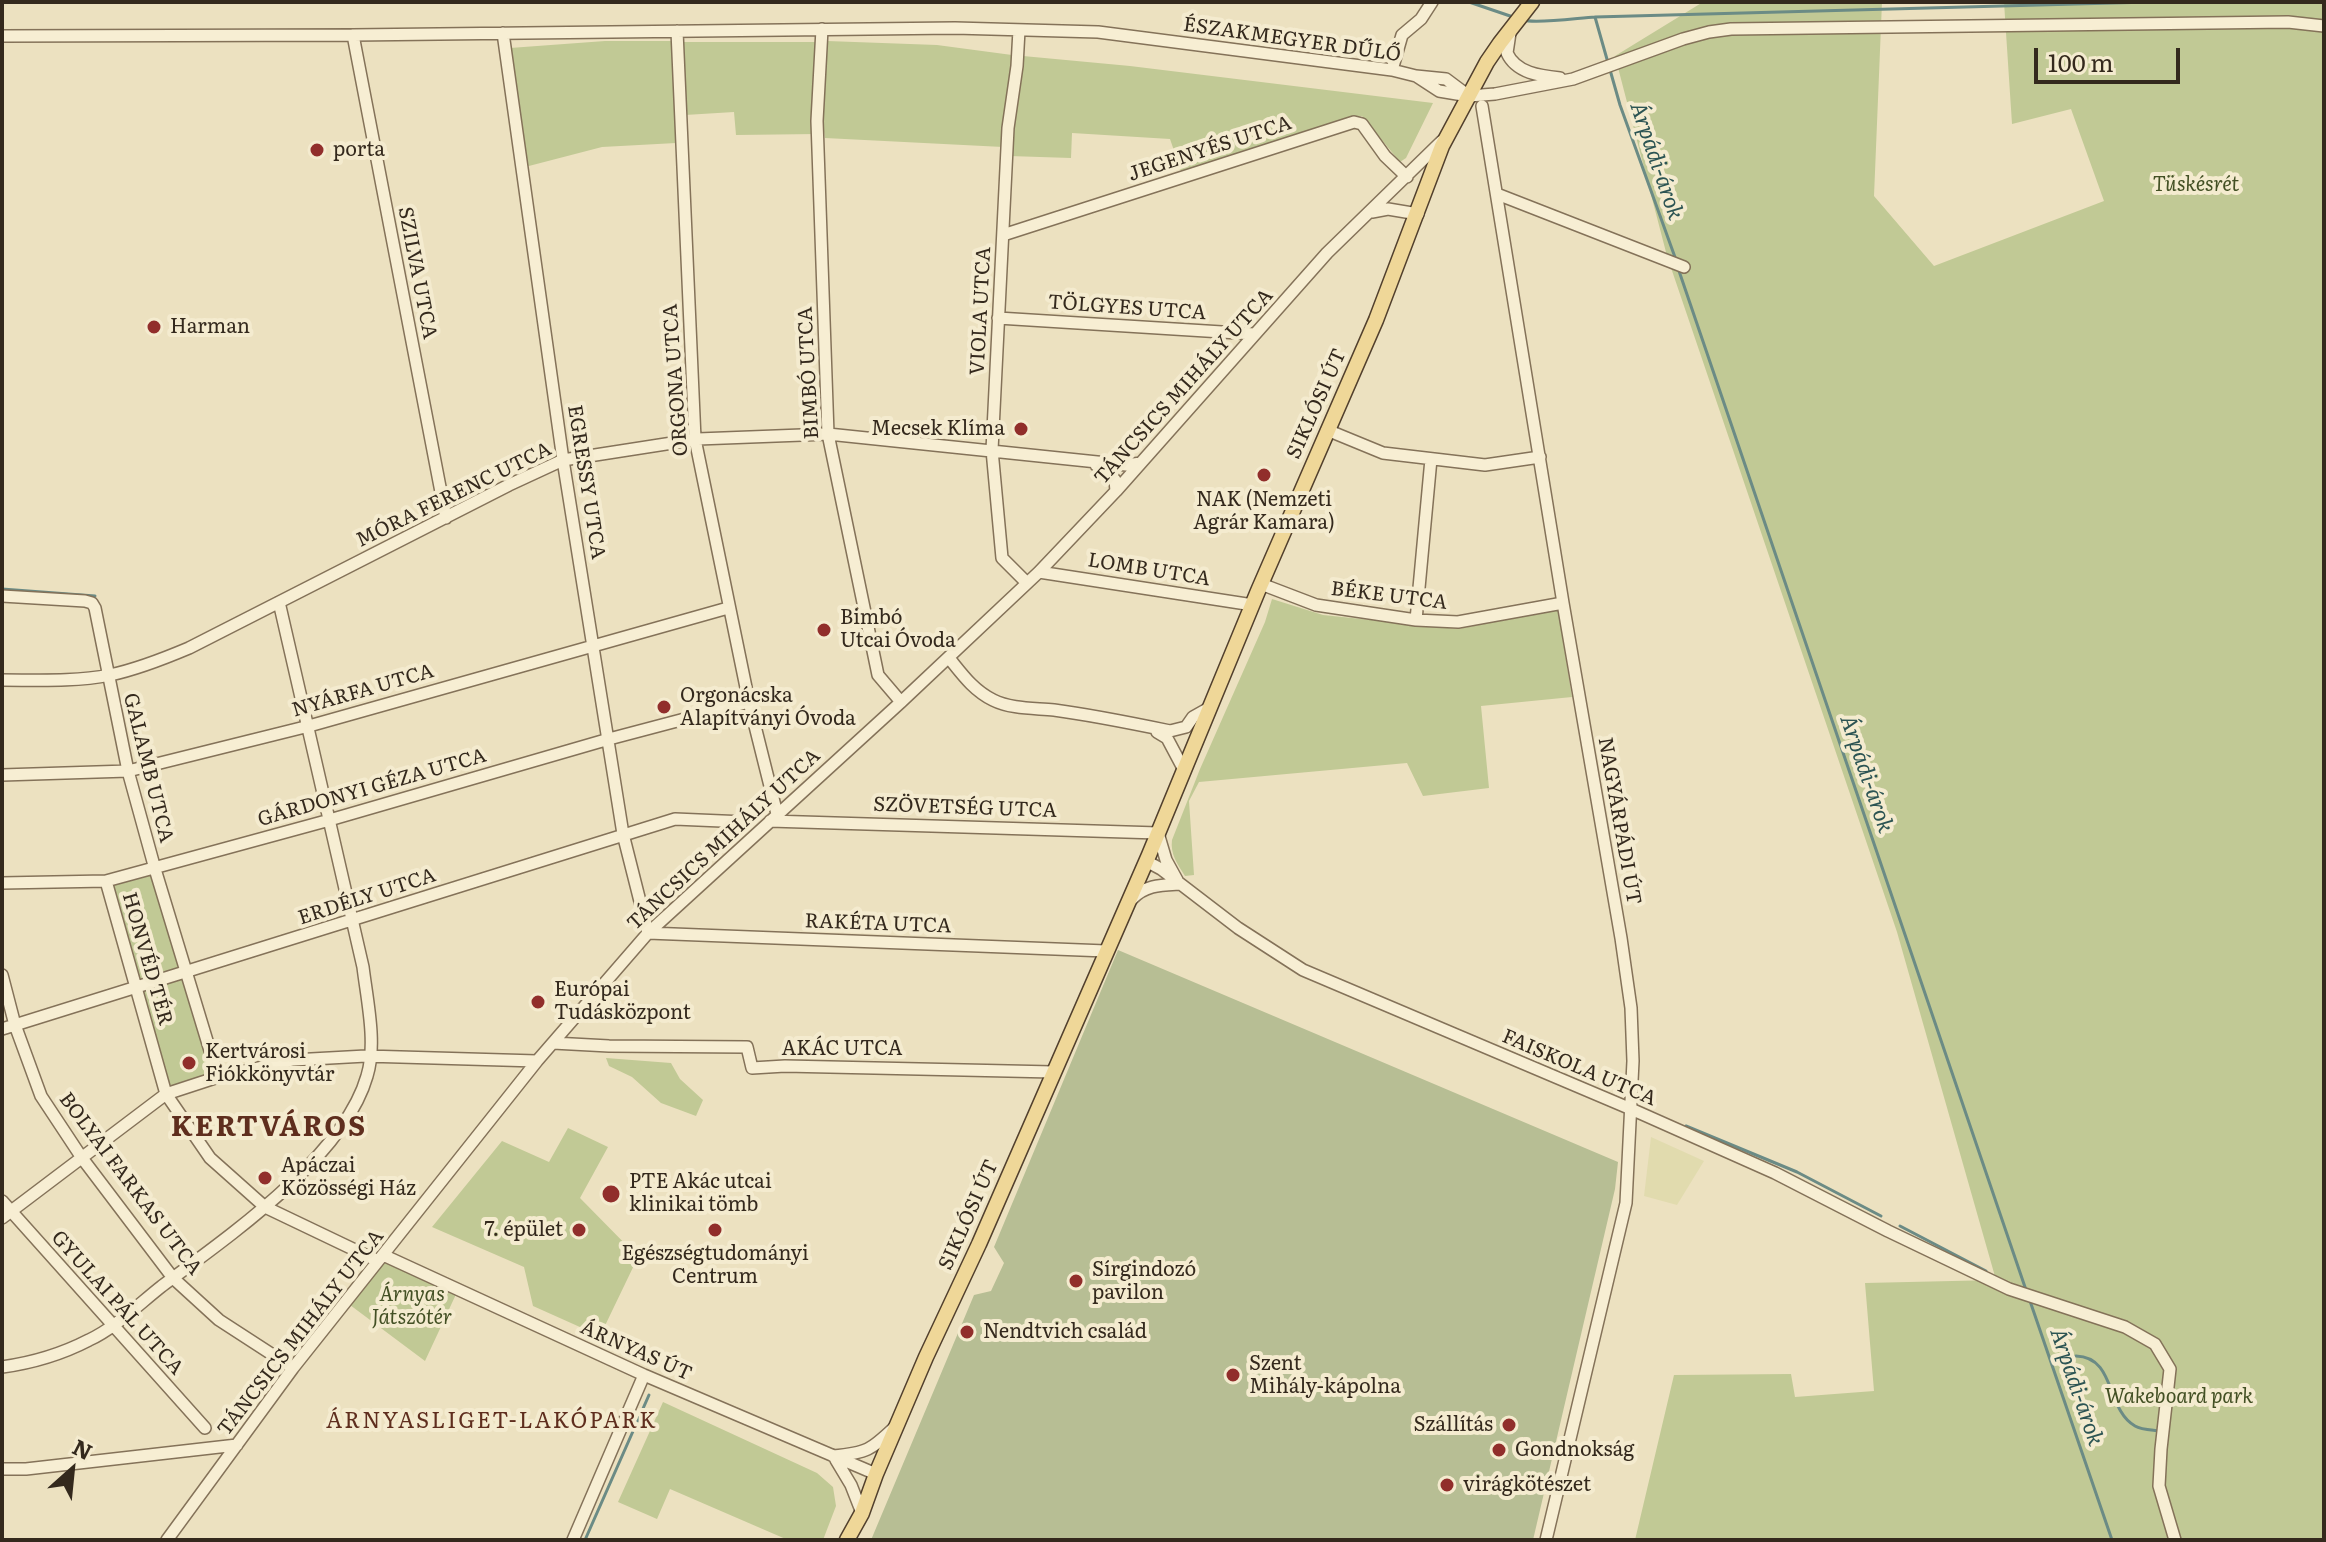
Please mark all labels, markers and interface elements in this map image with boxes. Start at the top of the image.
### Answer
street label: ÉSZAKMEGYER DŰLŐ [1182,13,1402,67]
scale bar [2038,32,2184,82]
text: 100 m [2048,44,2114,79]
water label: Árpádi-árok [1623,99,1689,223]
street label: JEGENYÉS UTCA [1125,111,1295,187]
place label: porta [333,138,385,162]
marker: porta [308,141,326,159]
park label: Tüskésrét [2153,173,2239,197]
street label: SZILVA UTCA [392,205,442,341]
street label: VIOLA UTCA [966,246,996,376]
street label: TÁNCSICS MIHÁLY UTCA [1090,284,1278,490]
street label: TÖLGYES UTCA [1047,291,1207,325]
street label: ORGONA UTCA [659,303,693,457]
street label: BIMBÓ UTCA [794,306,824,440]
place label: Harman [170,315,250,339]
marker: Harman [145,318,163,336]
street label: SIKLÓSI ÚT [1282,345,1352,463]
street label: EGRESSY UTCA [562,403,610,561]
place label: Mecsek Klíma [871,417,1005,441]
marker: Mecsek Klíma [1012,420,1030,438]
street label: MÓRA FERENC UTCA [353,437,555,553]
marker: NAK (Nemzeti Agrár Kamara) [1255,466,1273,484]
place label: NAK (Nemzeti Agrár Kamara) [1193,488,1335,535]
street label: LOMB UTCA [1086,548,1212,592]
street label: BÉKE UTCA [1330,577,1448,615]
place label: Bimbó Utcai Óvoda [840,606,956,653]
marker: Bimbó Utcai Óvoda [815,621,833,639]
street label: NYÁRFA UTCA [289,659,437,723]
place label: Orgonácska Alapítványi Óvoda [680,684,856,731]
street label: GALAMB UTCA [118,691,178,845]
marker: Orgonácska Alapítványi Óvoda [655,698,673,716]
water label: Árpádi-árok [1833,712,1899,836]
street label: NAGYÁRPÁDI ÚT [1592,735,1646,907]
street label: GÁRDONYI GÉZA UTCA [255,744,489,832]
street label: TÁNCSICS MIHÁLY UTCA [622,744,826,936]
street label: SZÖVETSÉG UTCA [873,793,1057,823]
street label: ERDÉLY UTCA [295,863,439,931]
street label: HONVÉD TÉR [117,890,177,1028]
street label: RAKÉTA UTCA [804,909,952,939]
place label: Európai Tudásközpont [554,978,691,1025]
marker: Európai Tudásközpont [529,993,547,1011]
street label: FAISKOLA UTCA [1498,1025,1660,1111]
street label: AKÁC UTCA [781,1037,903,1061]
place label: Kertvárosi Fiókkönyvtár [205,1040,334,1087]
marker: Kertvárosi Fiókkönyvtár [180,1054,198,1072]
street label: BOLYAI FARKAS UTCA [53,1088,207,1280]
district label: KERTVÁROS [171,1111,367,1145]
place label: Apáczai Közösségi Ház [281,1154,416,1201]
street label: SIKLÓSI ÚT [934,1156,1004,1274]
marker: Apáczai Közösségi Ház [256,1169,274,1187]
place label: PTE Akác utcai klinikai tömb [629,1170,772,1217]
marker: PTE Akác utcai klinikai tömb [600,1183,622,1205]
place label: 7. épület [484,1218,563,1242]
marker: 7. épület [570,1221,588,1239]
marker: Egészségtudományi Centrum [706,1221,724,1239]
street label: TÁNCSICS MIHÁLY UTCA [213,1225,389,1441]
street label: GYULAI PÁL UTCA [46,1226,188,1380]
place label: Egészségtudományi Centrum [621,1242,809,1289]
place label: Sírgindozó pavilon [1092,1258,1196,1305]
marker: Sírgindozó pavilon [1067,1272,1085,1290]
park label: Árnyas Játszótér [372,1283,452,1330]
street label: ÁRNYAS ÚT [576,1316,696,1386]
place label: Nendtvich család [983,1320,1147,1344]
marker: Nendtvich család [958,1323,976,1341]
water label: Árpádi-árok [2043,1325,2109,1449]
place label: Szent Mihály-kápolna [1249,1352,1401,1399]
marker: Szent Mihály-kápolna [1224,1366,1242,1384]
park label: Wakeboard park [2105,1385,2253,1409]
district label: ÁRNYASLIGET-LAKÓPARK [326,1409,658,1435]
place label: Szállítás [1414,1413,1493,1437]
marker: Szállítás [1500,1416,1518,1434]
text: N [67,1429,99,1467]
north arrow [32,1430,112,1510]
place label: Gondnokság [1515,1438,1634,1462]
marker: Gondnokság [1490,1441,1508,1459]
place label: virágkötészet [1463,1473,1591,1497]
marker: virágkötészet [1438,1476,1456,1494]

